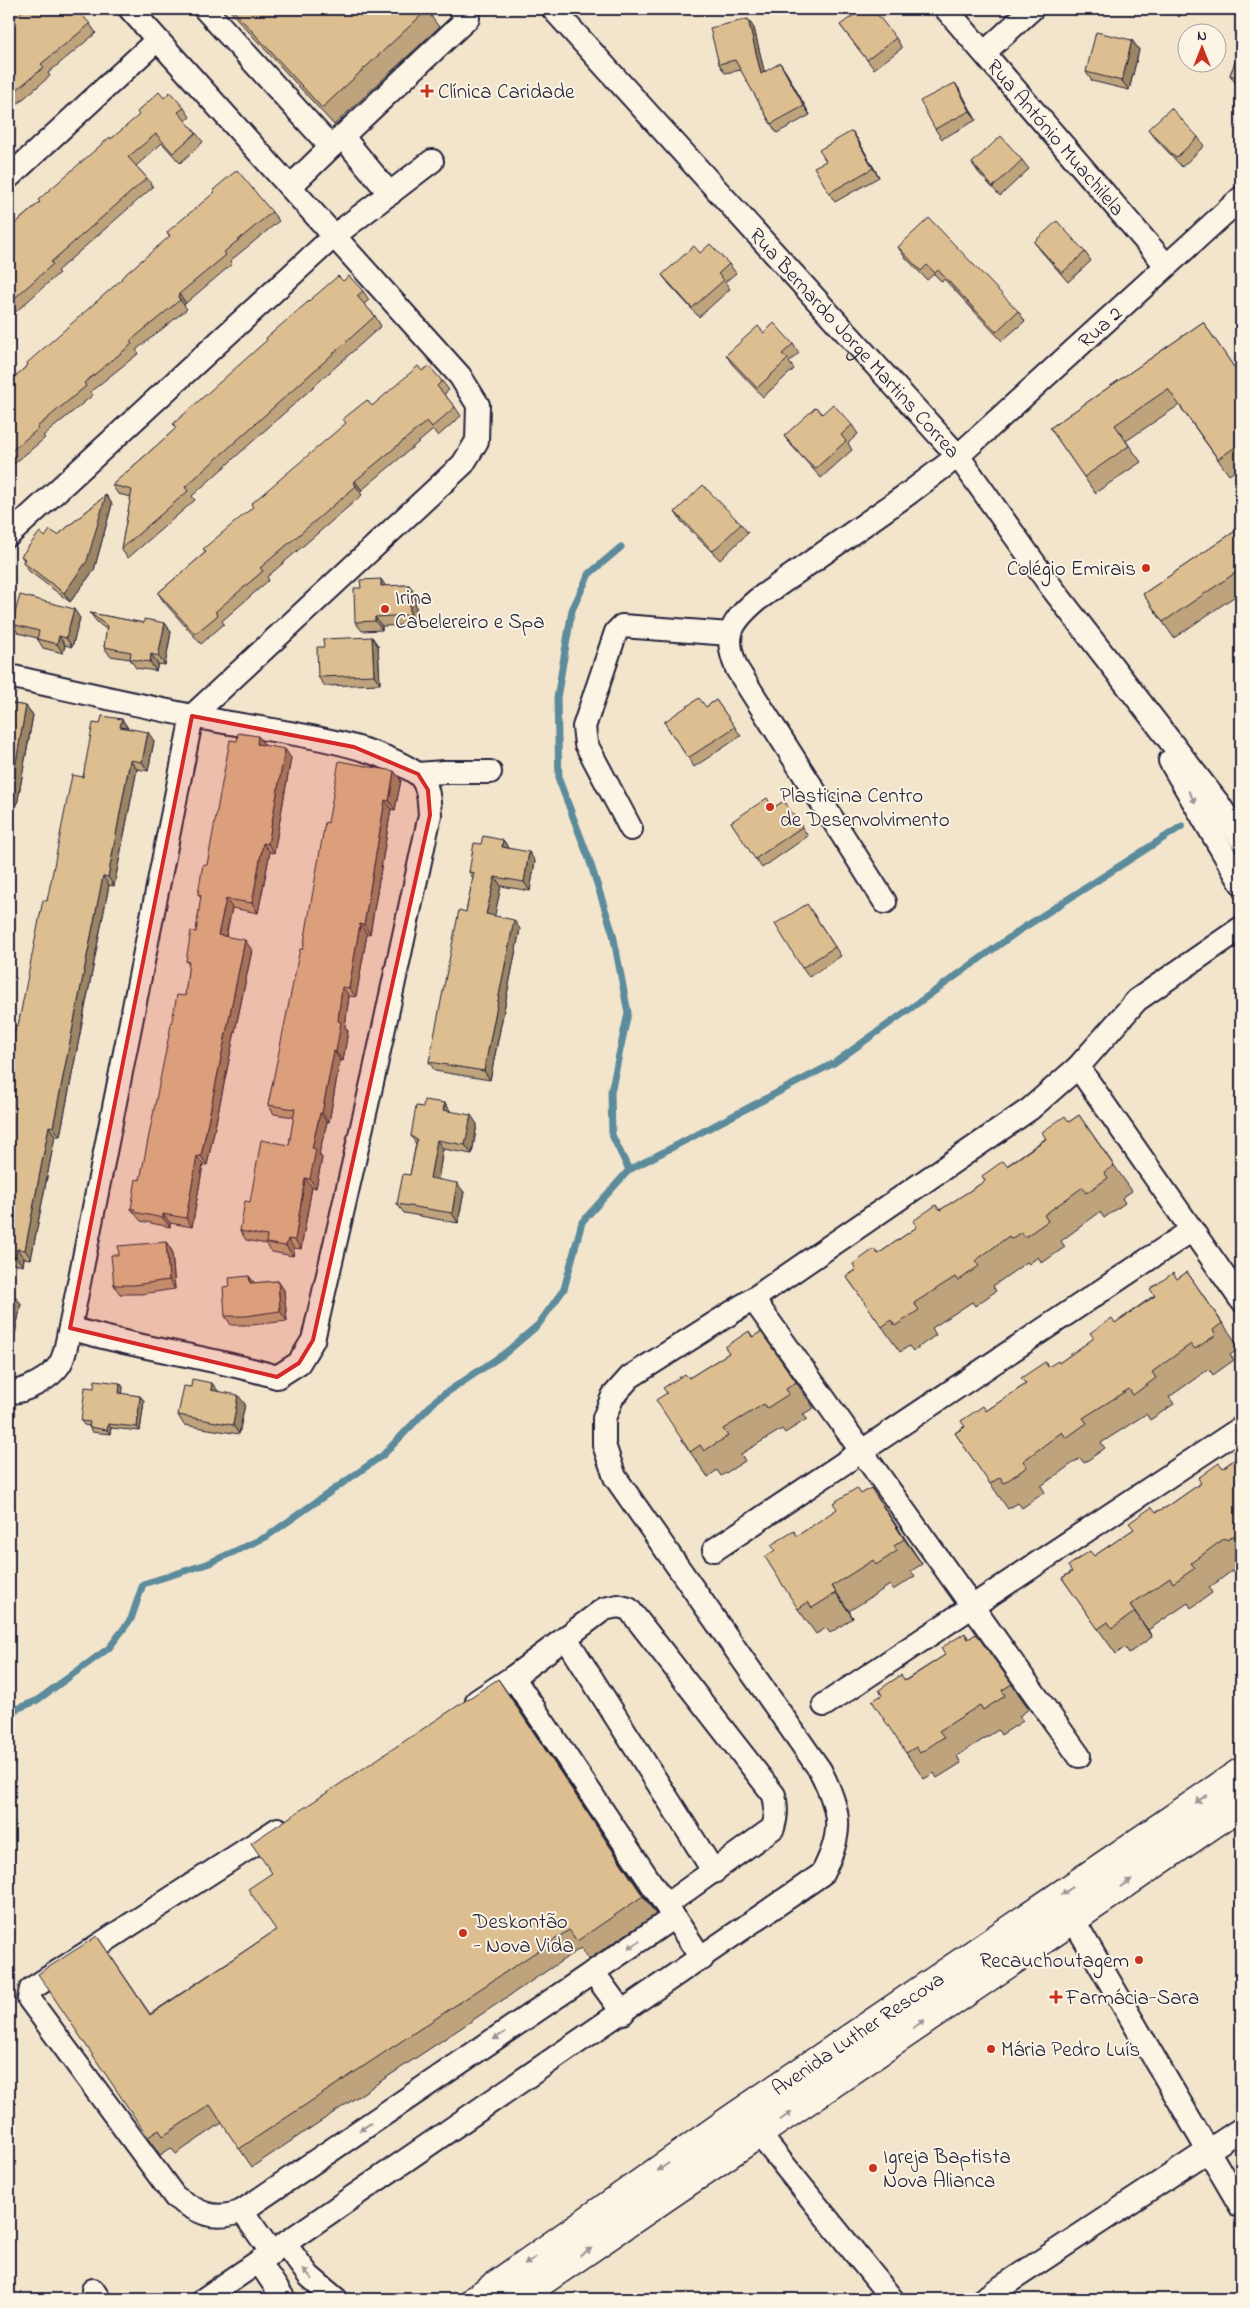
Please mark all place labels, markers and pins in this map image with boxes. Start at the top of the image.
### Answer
place label: Clínica Caridade [438,78,575,108]
marker: Clínica Caridade [420,84,434,98]
place label: Colégio Emirais [1007,555,1136,587]
marker: Colégio Emirais [1140,562,1152,574]
place label: Irina Cabelereiro e Spa [395,584,545,638]
marker: Irina Cabelereiro e Spa [379,603,391,615]
place label: Plasticina Centro de Desenvolvimento [780,782,950,836]
marker: Plasticina Centro de Desenvolvimento [764,801,776,813]
place label: Deskontão - Nova Vida [472,1908,574,1962]
marker: Deskontão - Nova Vida [457,1927,469,1939]
place label: Recauchoutagem [980,1947,1129,1979]
marker: Recauchoutagem [1133,1954,1145,1966]
place label: Farmácia-Sara [1065,1984,1199,2014]
marker: Farmácia-Sara [1050,1991,1062,2003]
place label: Mária Pedro Luís [1001,2036,1140,2066]
marker: Mária Pedro Luís [985,2043,997,2055]
place label: Igreja Baptista Nova Alianca [883,2143,1011,2197]
marker: Igreja Baptista Nova Alianca [867,2162,879,2174]

